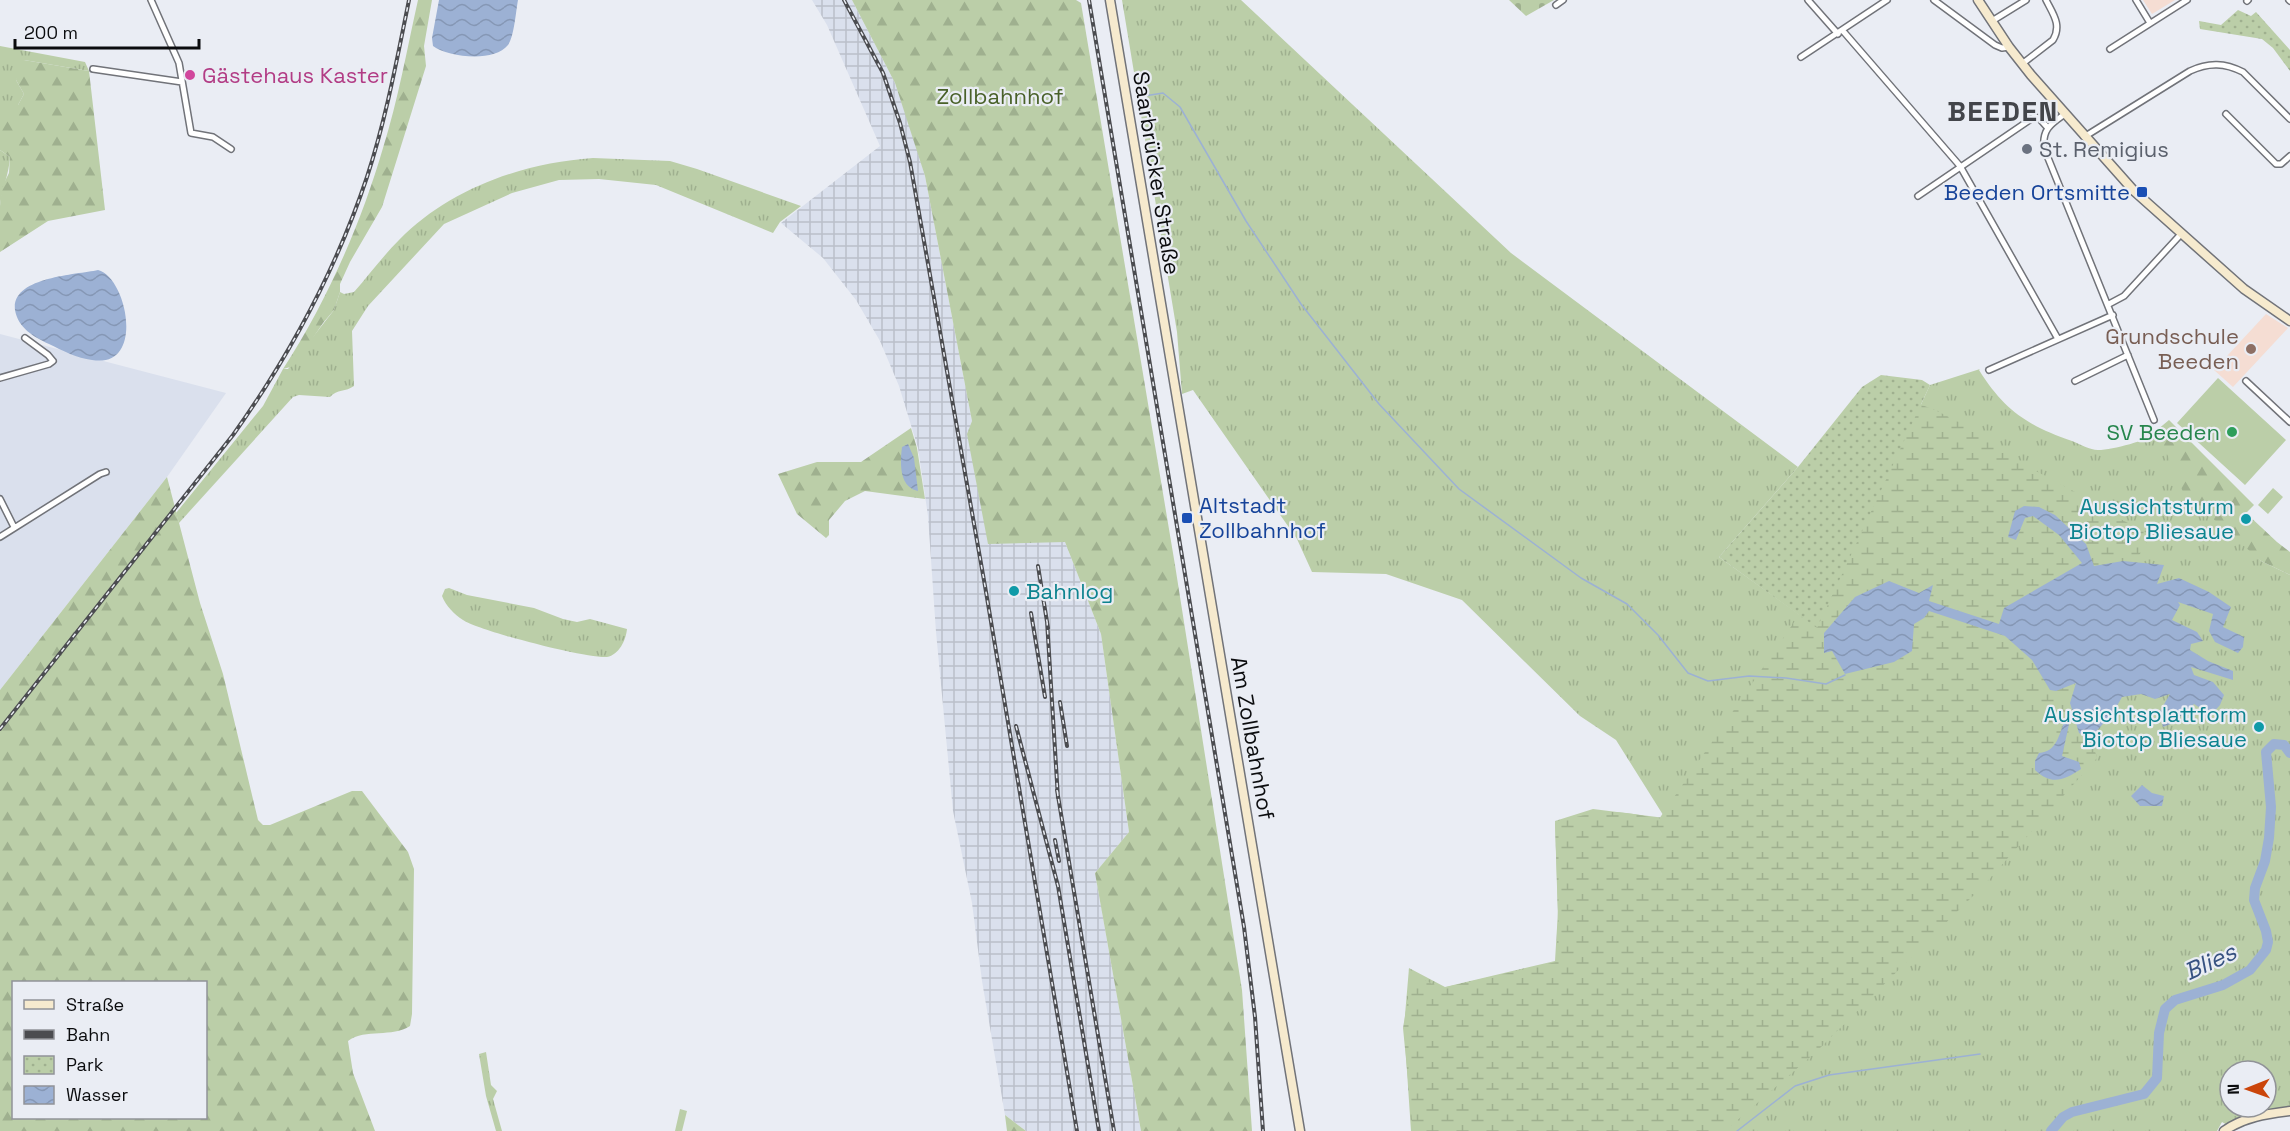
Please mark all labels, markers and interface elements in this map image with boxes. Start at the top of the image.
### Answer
scale bar [15,12,200,50]
text: 200 m [24,21,78,44]
place label: Gästehaus Kaster [202,61,388,89]
marker: Gästehaus Kaster [183,68,197,82]
street label: Saarbrücker Straße [1127,69,1187,277]
park label: Zollbahnhof [937,82,1064,110]
district label: BEEDEN [1947,93,2059,129]
place label: St. Remigius [2039,135,2169,163]
marker: St. Remigius [2020,142,2034,156]
place label: Beeden Ortsmitte [1944,178,2130,206]
marker: Beeden Ortsmitte [2135,185,2149,199]
place label: Grundschule Beeden [2105,322,2239,375]
marker: Grundschule Beeden [2244,342,2258,356]
place label: SV Beeden [2107,418,2220,446]
marker: SV Beeden [2225,425,2239,439]
place label: Altstadt Zollbahnhof [1199,491,1326,544]
place label: Aussichtsturm Biotop Bliesaue [2069,492,2234,545]
marker: Altstadt Zollbahnhof [1180,511,1194,525]
marker: Aussichtsturm Biotop Bliesaue [2239,512,2253,526]
place label: Bahnlog [1026,577,1113,605]
marker: Bahnlog [1007,584,1021,598]
street label: Am Zollbahnhof [1225,654,1281,822]
place label: Aussichtsplattform Biotop Bliesaue [2044,700,2247,753]
marker: Aussichtsplattform Biotop Bliesaue [2252,720,2266,734]
water label: Blies [2179,935,2242,987]
legend [12,981,207,1119]
text: Straße [66,993,124,1016]
text: Bahn [66,1023,110,1046]
text: Park [66,1053,104,1076]
north arrow [2218,1059,2278,1119]
text: Wasser [66,1083,128,1106]
text: N [2223,1084,2244,1095]

